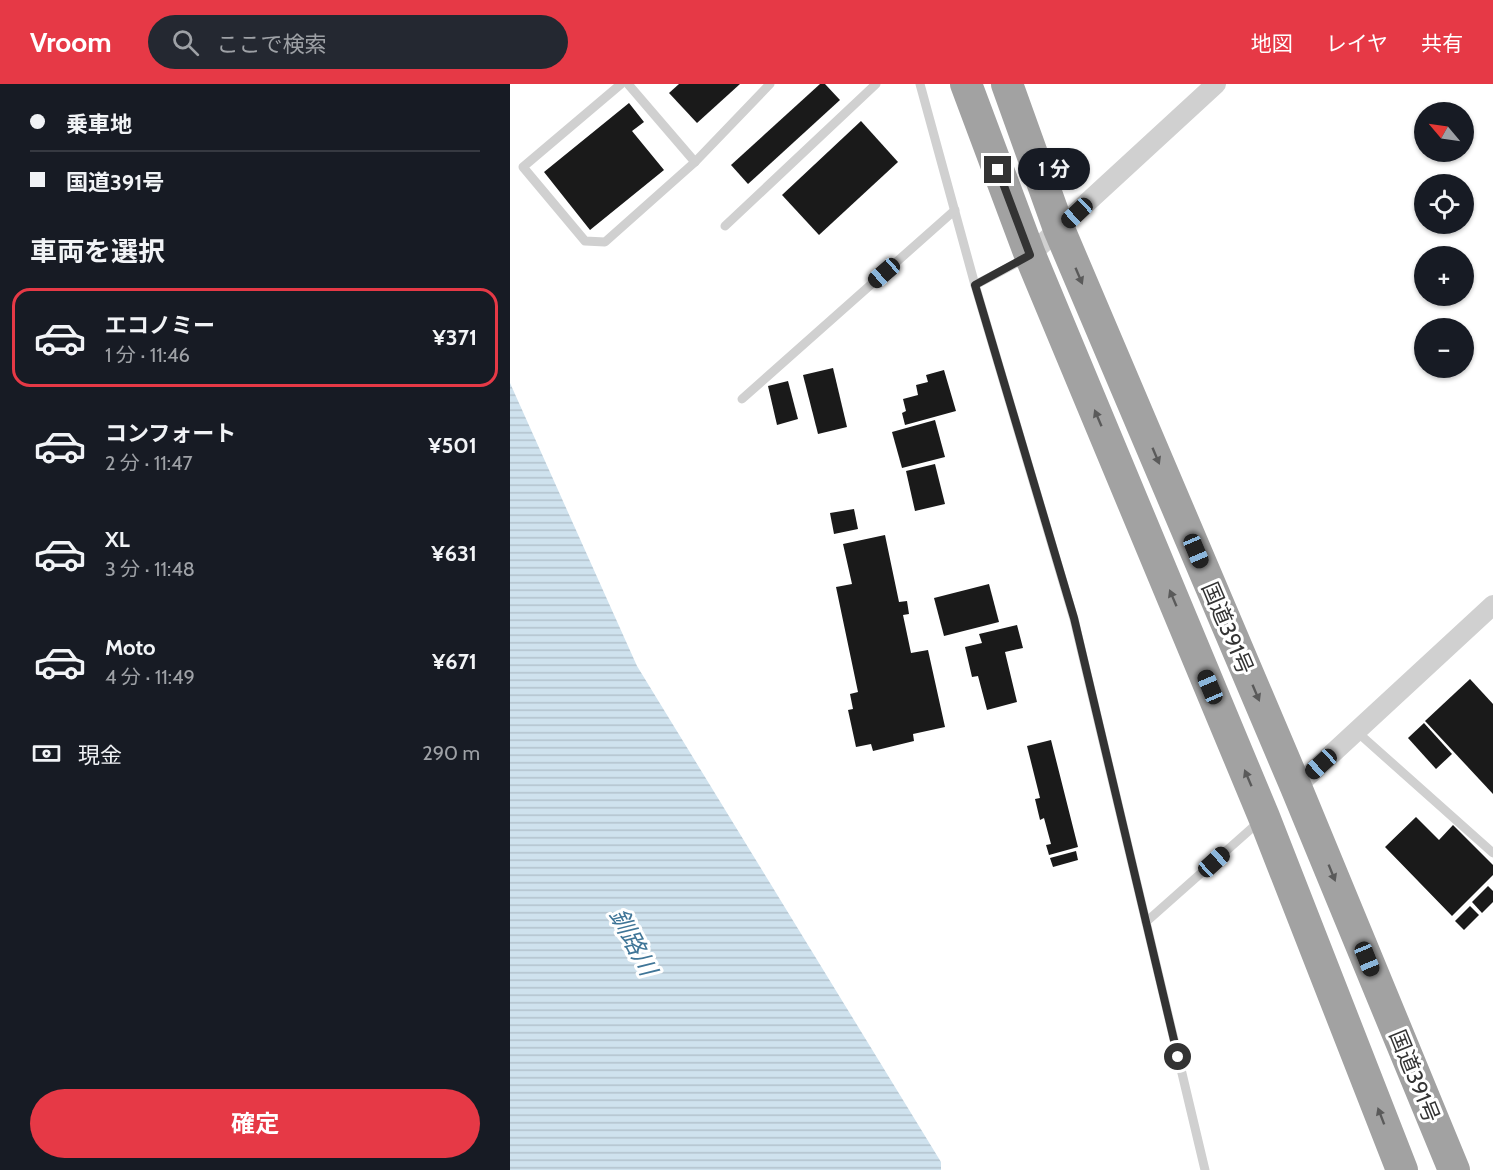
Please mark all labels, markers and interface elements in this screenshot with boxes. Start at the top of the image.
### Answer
search box [148,15,568,69]
text: Vroom [30,25,112,59]
icon: search [169,26,202,59]
text: ここで検索 [217,31,327,58]
text: 地図 [1251,31,1293,56]
text: レイヤ [1326,31,1388,56]
text: 共有 [1421,31,1463,56]
north arrow [1414,102,1474,162]
map controls [1414,102,1474,378]
text: 乗車地 [66,111,132,138]
callout: 1 分 [1019,149,1091,191]
route end [984,156,1011,183]
text: 1 分 [1038,157,1070,181]
text: 国道391号 [66,169,164,196]
button: locate [1414,174,1474,234]
car [1058,194,1096,232]
text: 車両を選択 [30,235,165,268]
button: + [1414,246,1474,306]
car [865,254,903,292]
one-way arrow [1074,268,1084,286]
icon: car [33,311,87,365]
text: エコノミー [105,312,215,339]
button: − [1414,318,1474,378]
text: ¥371 [433,324,477,351]
text: 1 分 · 11:46 [105,343,190,367]
one-way arrow [1093,408,1103,426]
icon: car [33,419,87,473]
text: コンフォート [105,420,236,447]
text: ¥501 [428,432,477,459]
one-way arrow [1151,447,1161,465]
text: 2 分 · 11:47 [105,451,193,475]
text: XL [105,526,130,553]
icon: car [33,527,87,581]
car [1181,531,1211,571]
text: ¥631 [431,540,477,567]
text: 3 分 · 11:48 [105,557,195,581]
street label: 国道391号 [1196,578,1259,678]
one-way arrow [1168,588,1178,606]
text: Moto [105,634,156,661]
icon: car [33,635,87,689]
text: ¥671 [432,648,477,675]
text: 4 分 · 11:49 [105,665,195,689]
car [1195,667,1225,707]
one-way arrow [1251,685,1261,703]
icon: cash [30,737,63,770]
text: 290 m [422,741,480,765]
text: 現金 [78,742,122,769]
car [1302,745,1340,783]
one-way arrow [1243,768,1253,786]
car [1195,843,1233,881]
one-way arrow [1327,865,1337,883]
water label: 釧路川 [604,903,665,983]
car [1352,939,1382,979]
street label: 国道391号 [1384,1026,1445,1126]
route start [1164,1043,1191,1070]
button: 確定 [30,1089,480,1158]
one-way arrow [1376,1106,1386,1124]

